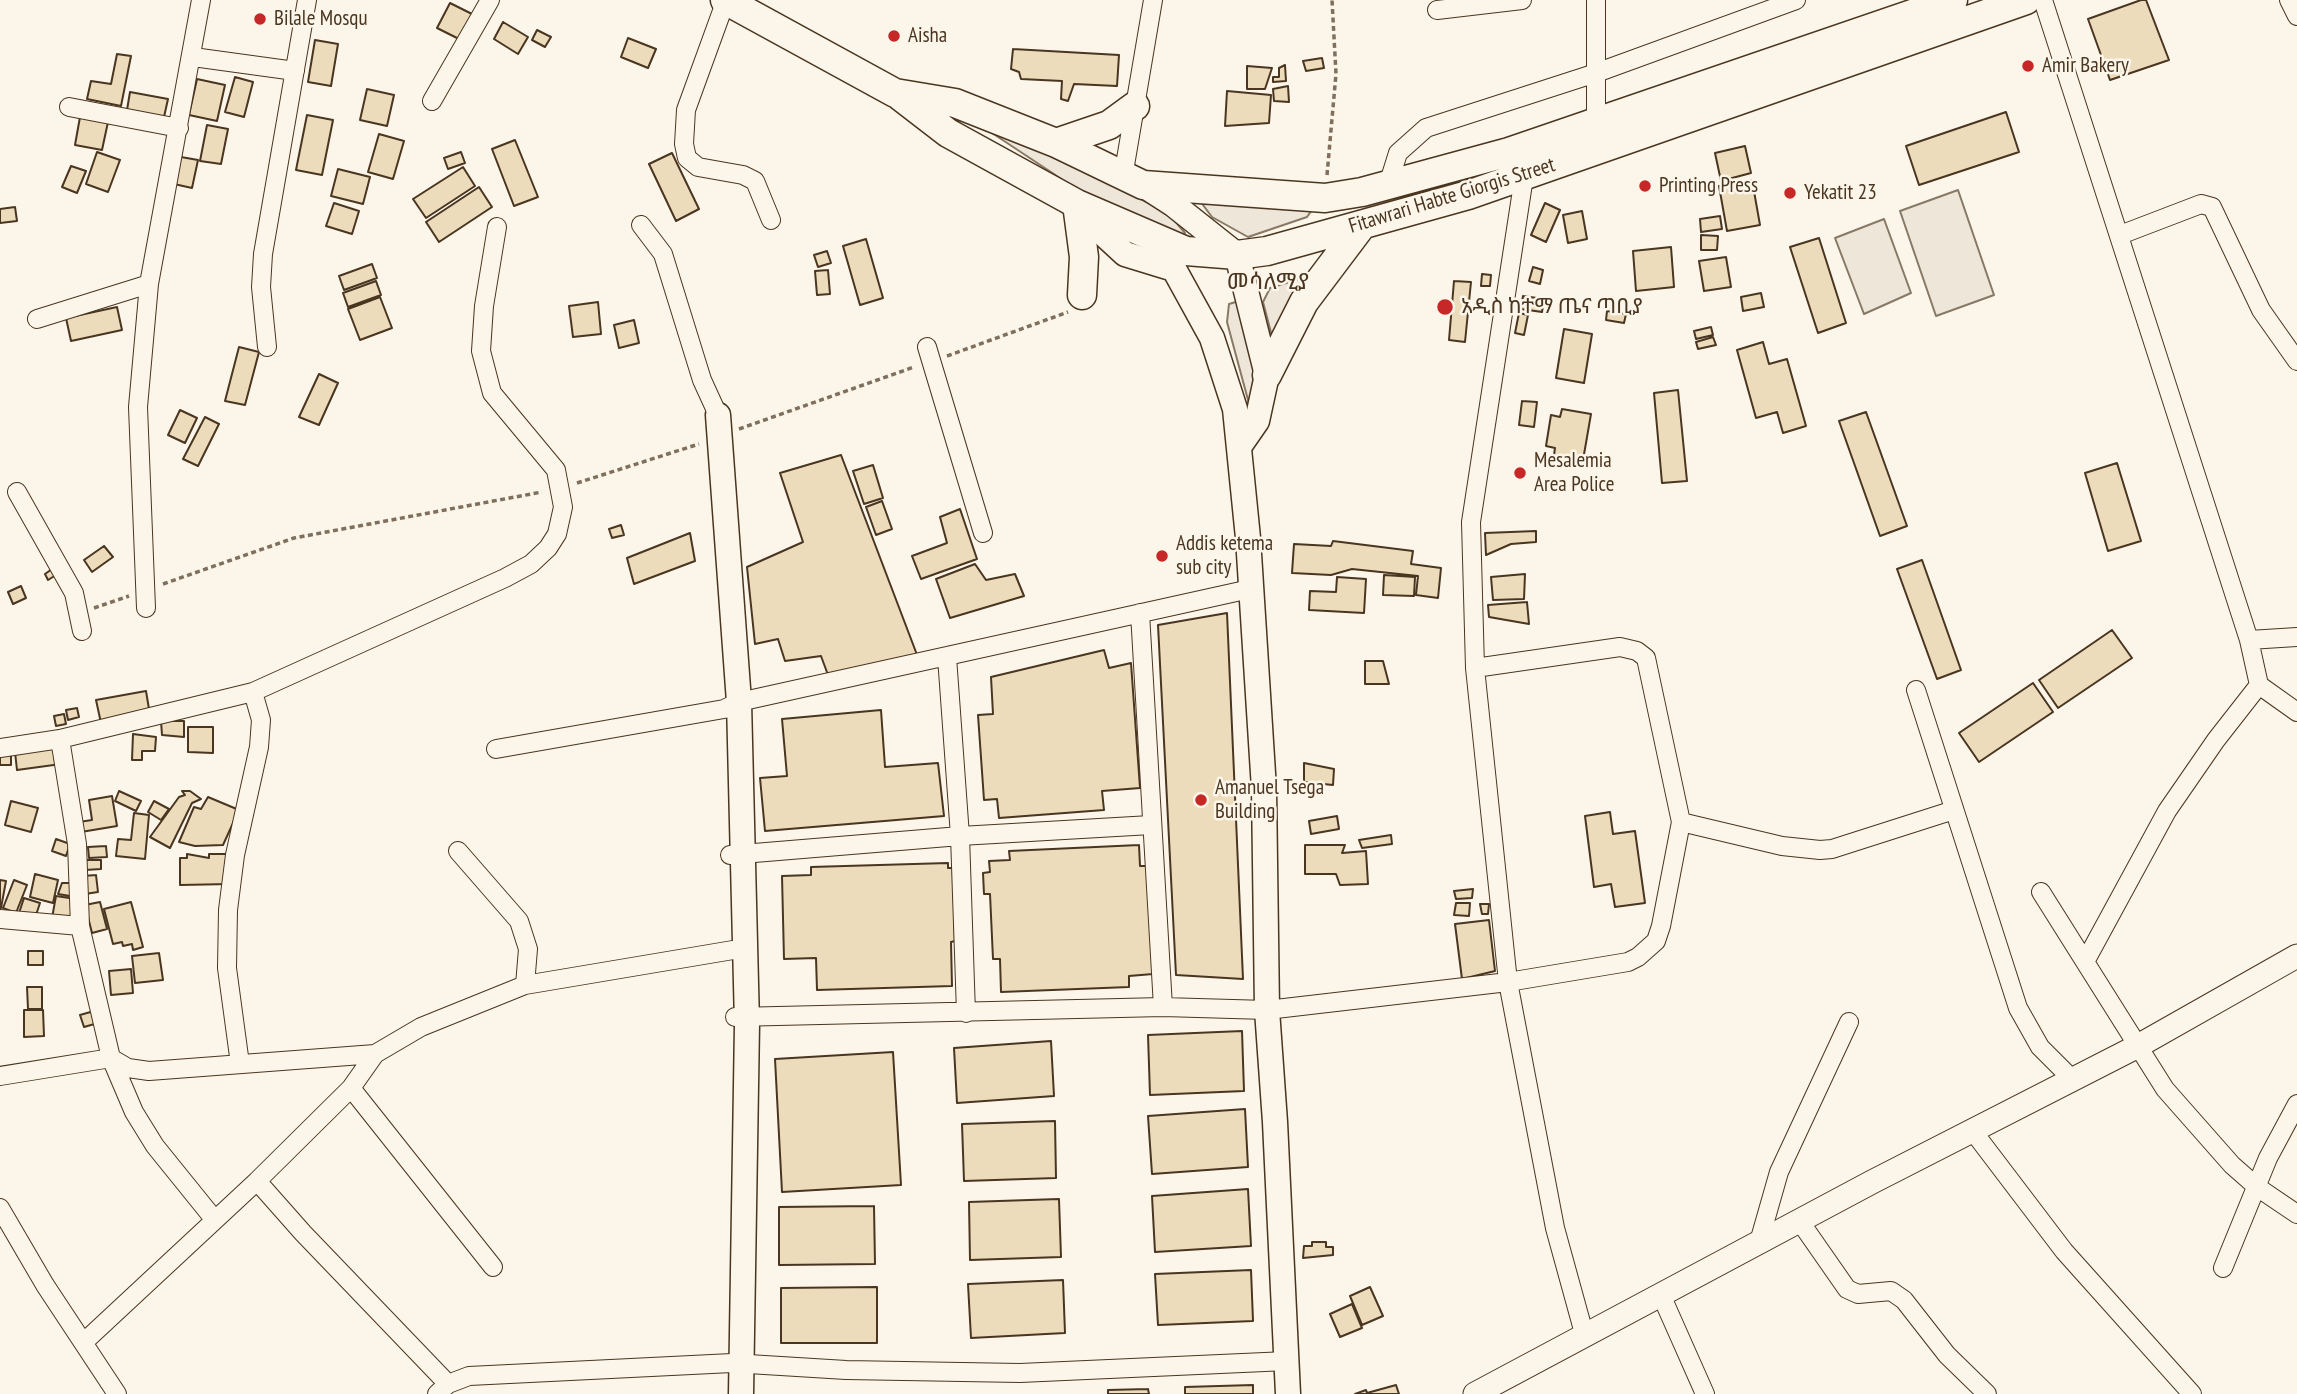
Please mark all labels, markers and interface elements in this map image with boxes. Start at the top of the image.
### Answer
place label: Bilale Mosqu [274,6,367,32]
marker: Bilale Mosqu [252,11,268,27]
place label: Aisha [908,23,947,49]
marker: Aisha [886,28,902,44]
place label: Amir Bakery [2042,53,2129,79]
marker: Amir Bakery [2020,58,2036,74]
street label: Fitawrari Habte Giorgis Street [1346,153,1558,239]
place label: Printing Press [1659,173,1758,199]
marker: Printing Press [1637,178,1653,194]
place label: Yekatit 23 [1804,180,1877,206]
marker: Yekatit 23 [1782,185,1798,201]
district label: መሳለሚያ [1227,268,1309,296]
place label: አዲስ ከተማ ጤና ጣቢያ [1461,294,1643,320]
marker: አዲስ ከተማ ጤና ጣቢያ [1435,297,1455,317]
place label: Mesalemia Area Police [1534,448,1614,498]
marker: Mesalemia Area Police [1512,465,1528,481]
place label: Addis ketema sub city [1176,531,1273,581]
marker: Addis ketema sub city [1154,548,1170,564]
place label: Amanuel Tsega Building [1215,775,1324,825]
marker: Amanuel Tsega Building [1193,792,1209,808]

